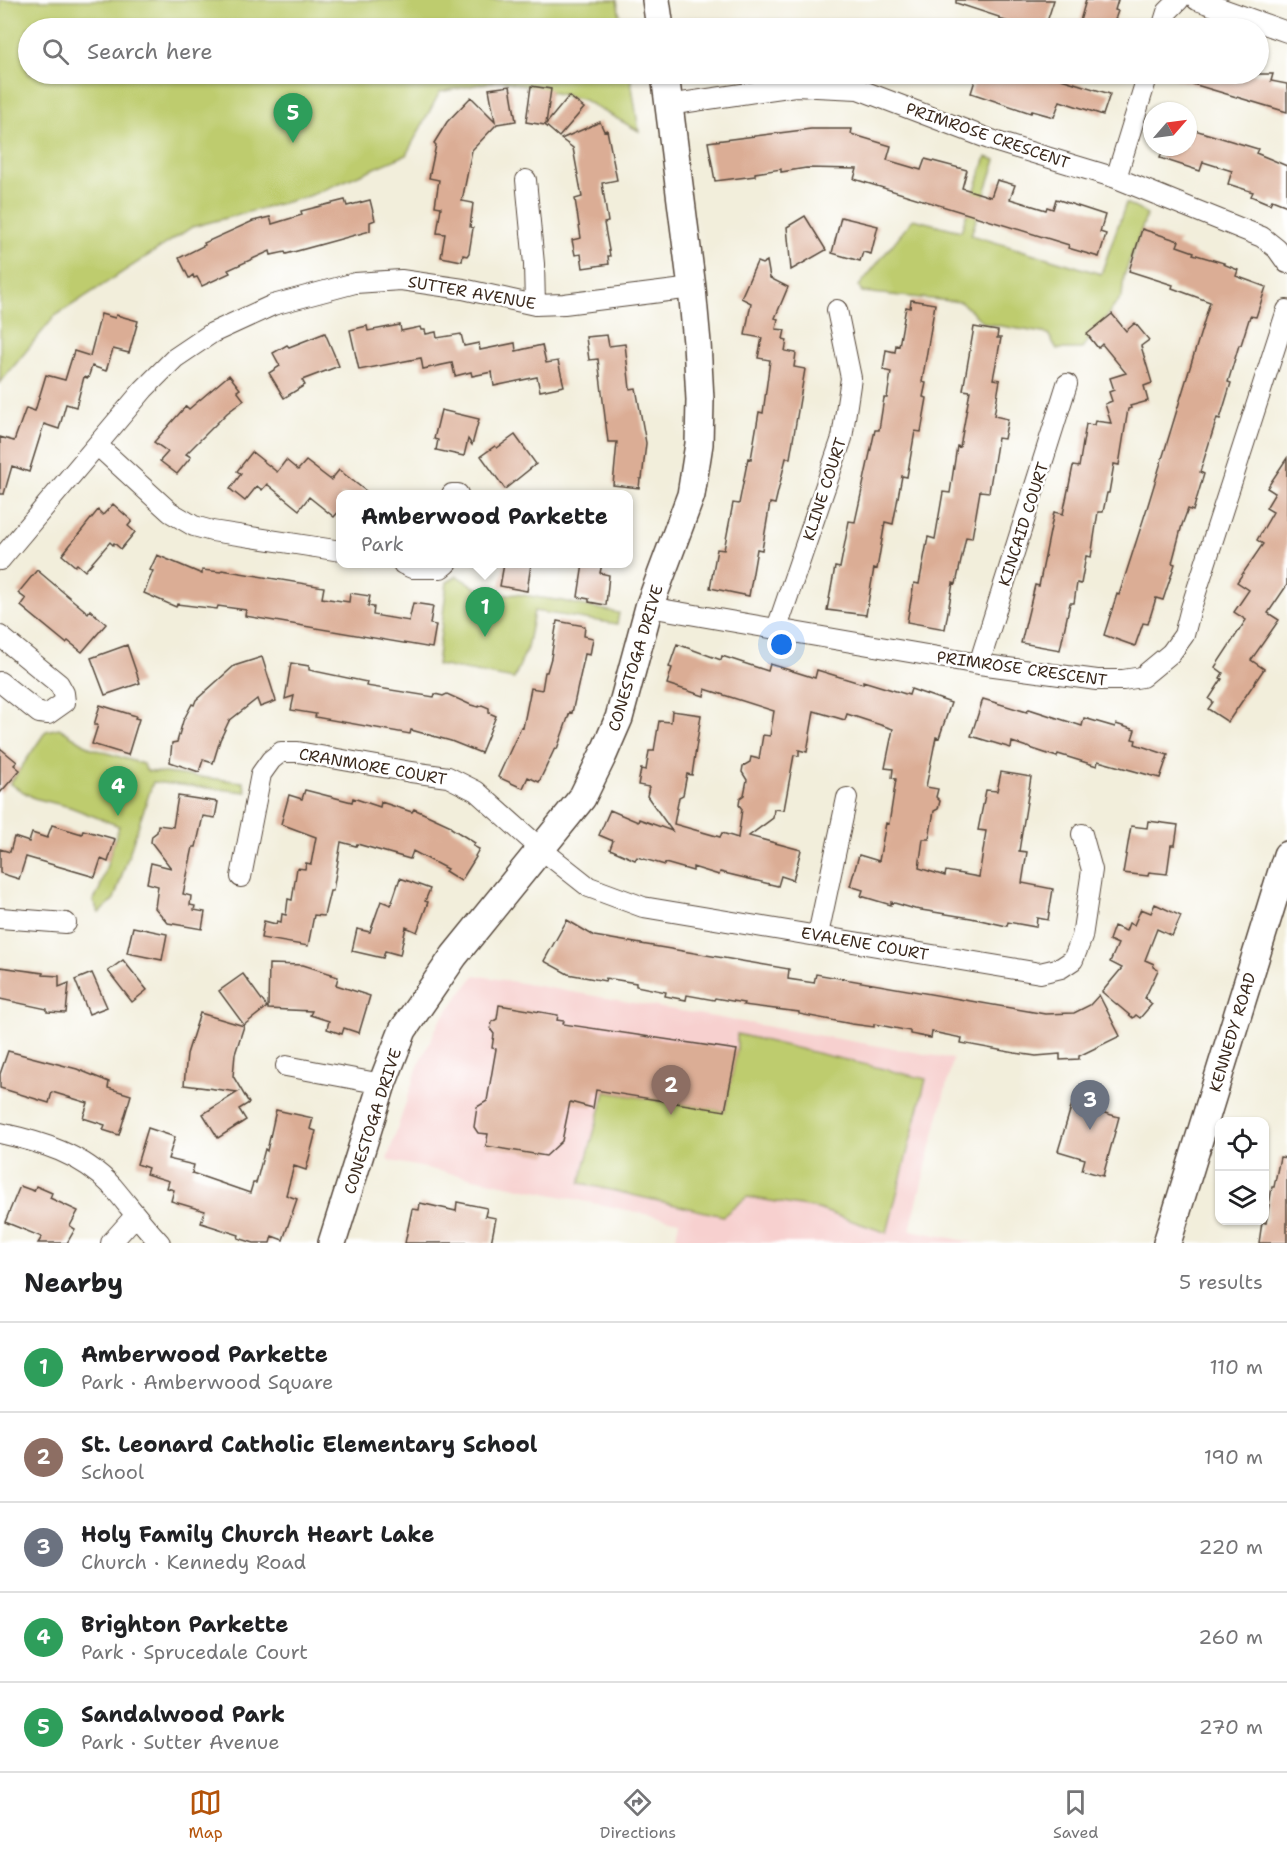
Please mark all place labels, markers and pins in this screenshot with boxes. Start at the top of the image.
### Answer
pin: 5 [274,94,312,143]
pin: 1 [466,588,504,637]
pin: 4 [98,766,138,816]
pin: 2 [652,1066,690,1115]
pin: 3 [1070,1080,1110,1130]

